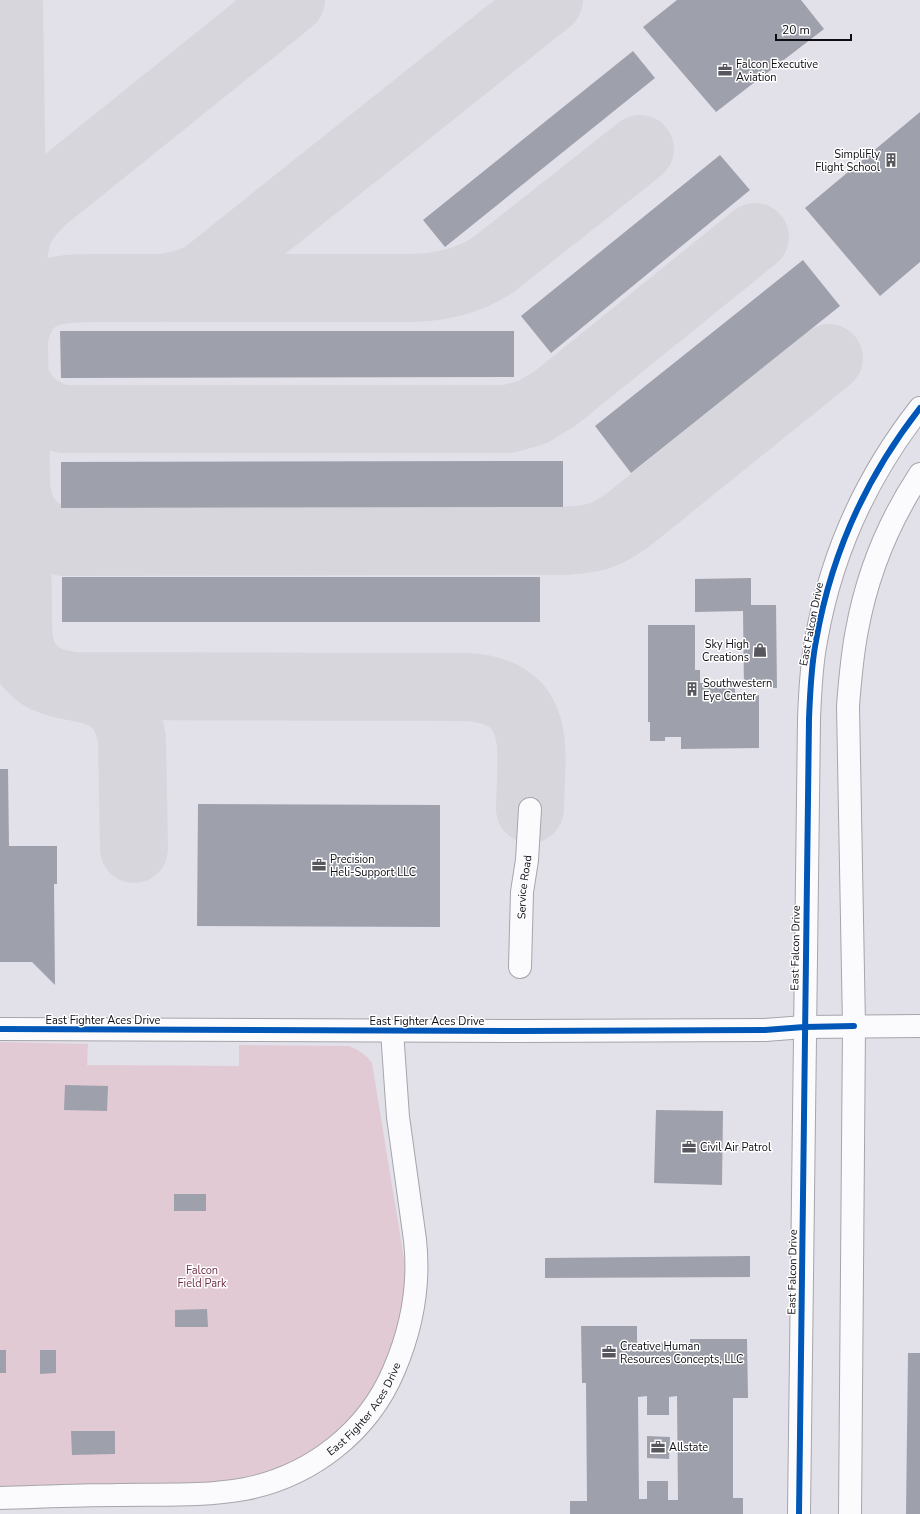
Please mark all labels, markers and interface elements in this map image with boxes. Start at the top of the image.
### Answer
scale bar [776,16,851,42]
text: 20 m [782,22,810,38]
place label: Falcon Executive Aviation [736,57,818,85]
office icon: Falcon Executive Aviation [717,62,733,78]
place label: SimpliFly Flight School [815,147,881,175]
building icon: SimpliFly Flight School [883,152,899,168]
street label: East Falcon Drive [796,581,827,667]
place label: Sky High Creations [702,637,749,665]
shop icon: Sky High Creations [752,642,768,658]
place label: Southwestern Eye Center [703,676,772,704]
building icon: Southwestern Eye Center [684,681,700,697]
place label: Precision Heli-Support LLC [330,852,416,880]
street label: Service Road [514,855,535,919]
office icon: Precision Heli-Support LLC [311,857,327,873]
street label: East Falcon Drive [787,905,804,991]
street label: East Fighter Aces Drive [46,1013,161,1028]
street label: East Fighter Aces Drive [370,1014,485,1029]
office icon: Civil Air Patrol [681,1139,697,1155]
place label: Civil Air Patrol [700,1140,772,1155]
street label: East Falcon Drive [784,1229,801,1315]
park label: Falcon Field Park [178,1263,227,1291]
place label: Creative Human Resources Concepts, LLC [620,1339,743,1367]
office icon: Creative Human Resources Concepts, LLC [601,1344,617,1360]
street label: East Fighter Aces Drive [324,1360,404,1459]
office icon: Allstate [650,1439,666,1455]
place label: Allstate [669,1440,708,1455]

